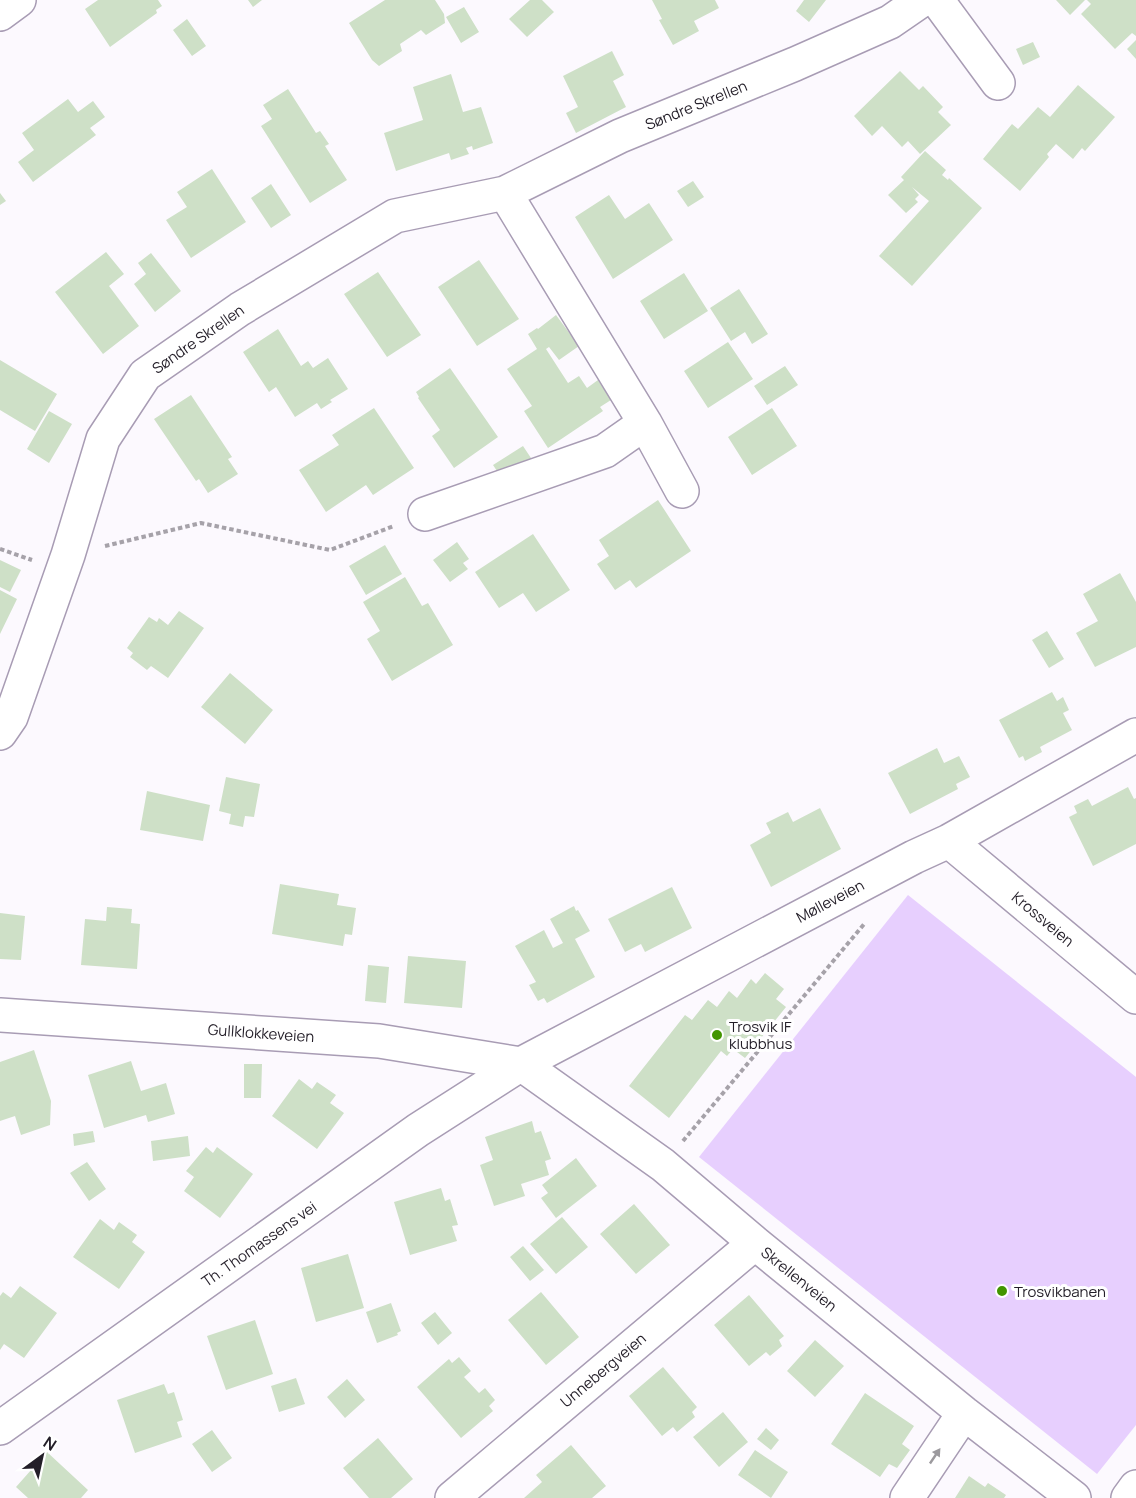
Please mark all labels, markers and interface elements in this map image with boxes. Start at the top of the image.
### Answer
street label: Søndre Skrellen [642,75,750,135]
street label: Søndre Skrellen [148,299,248,379]
street label: Mølleveien [792,874,868,928]
street label: Krossveien [1007,887,1079,951]
place label: Trosvik IF klubbhus [729,1016,792,1054]
street label: Gullklokkeveien [207,1019,315,1047]
marker: Trosvik IF klubbhus [710,1028,724,1042]
street label: Th. Thomassens vei [197,1196,321,1292]
street label: Skrellenveien [757,1242,842,1316]
place label: Trosvikbanen [1014,1281,1106,1302]
marker: Trosvikbanen [995,1284,1009,1298]
street label: Unnebergveien [556,1328,650,1412]
north arrow [12,1426,72,1486]
text: N [39,1431,61,1456]
one-way arrow [929,1448,941,1464]

